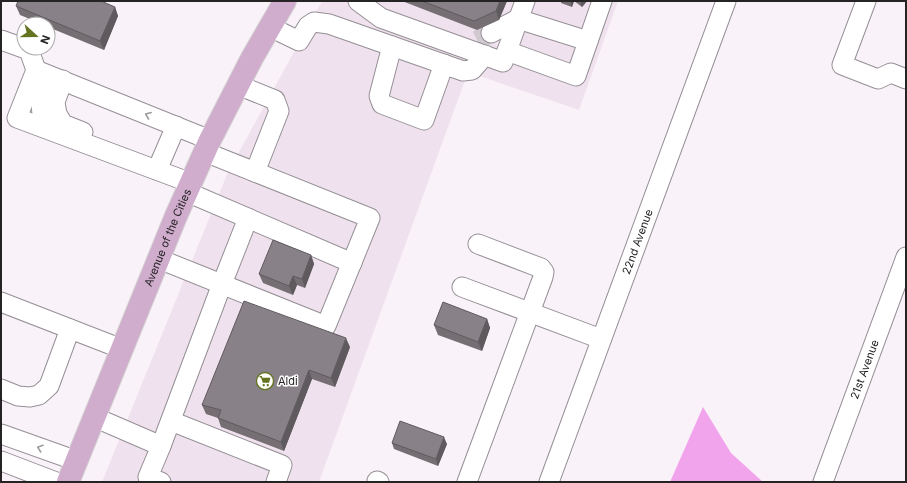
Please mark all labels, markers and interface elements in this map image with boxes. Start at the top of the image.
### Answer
north arrow [16,16,56,56]
text: N [37,33,53,46]
one-way arrow [145,112,153,120]
street label: Avenue of the Cities [141,186,194,288]
street label: 22nd Avenue [619,207,656,276]
street label: 21st Avenue [847,338,882,401]
supermarket icon: Aldi [255,371,275,391]
place label: Aldi [278,374,298,388]
one-way arrow [37,444,44,453]

